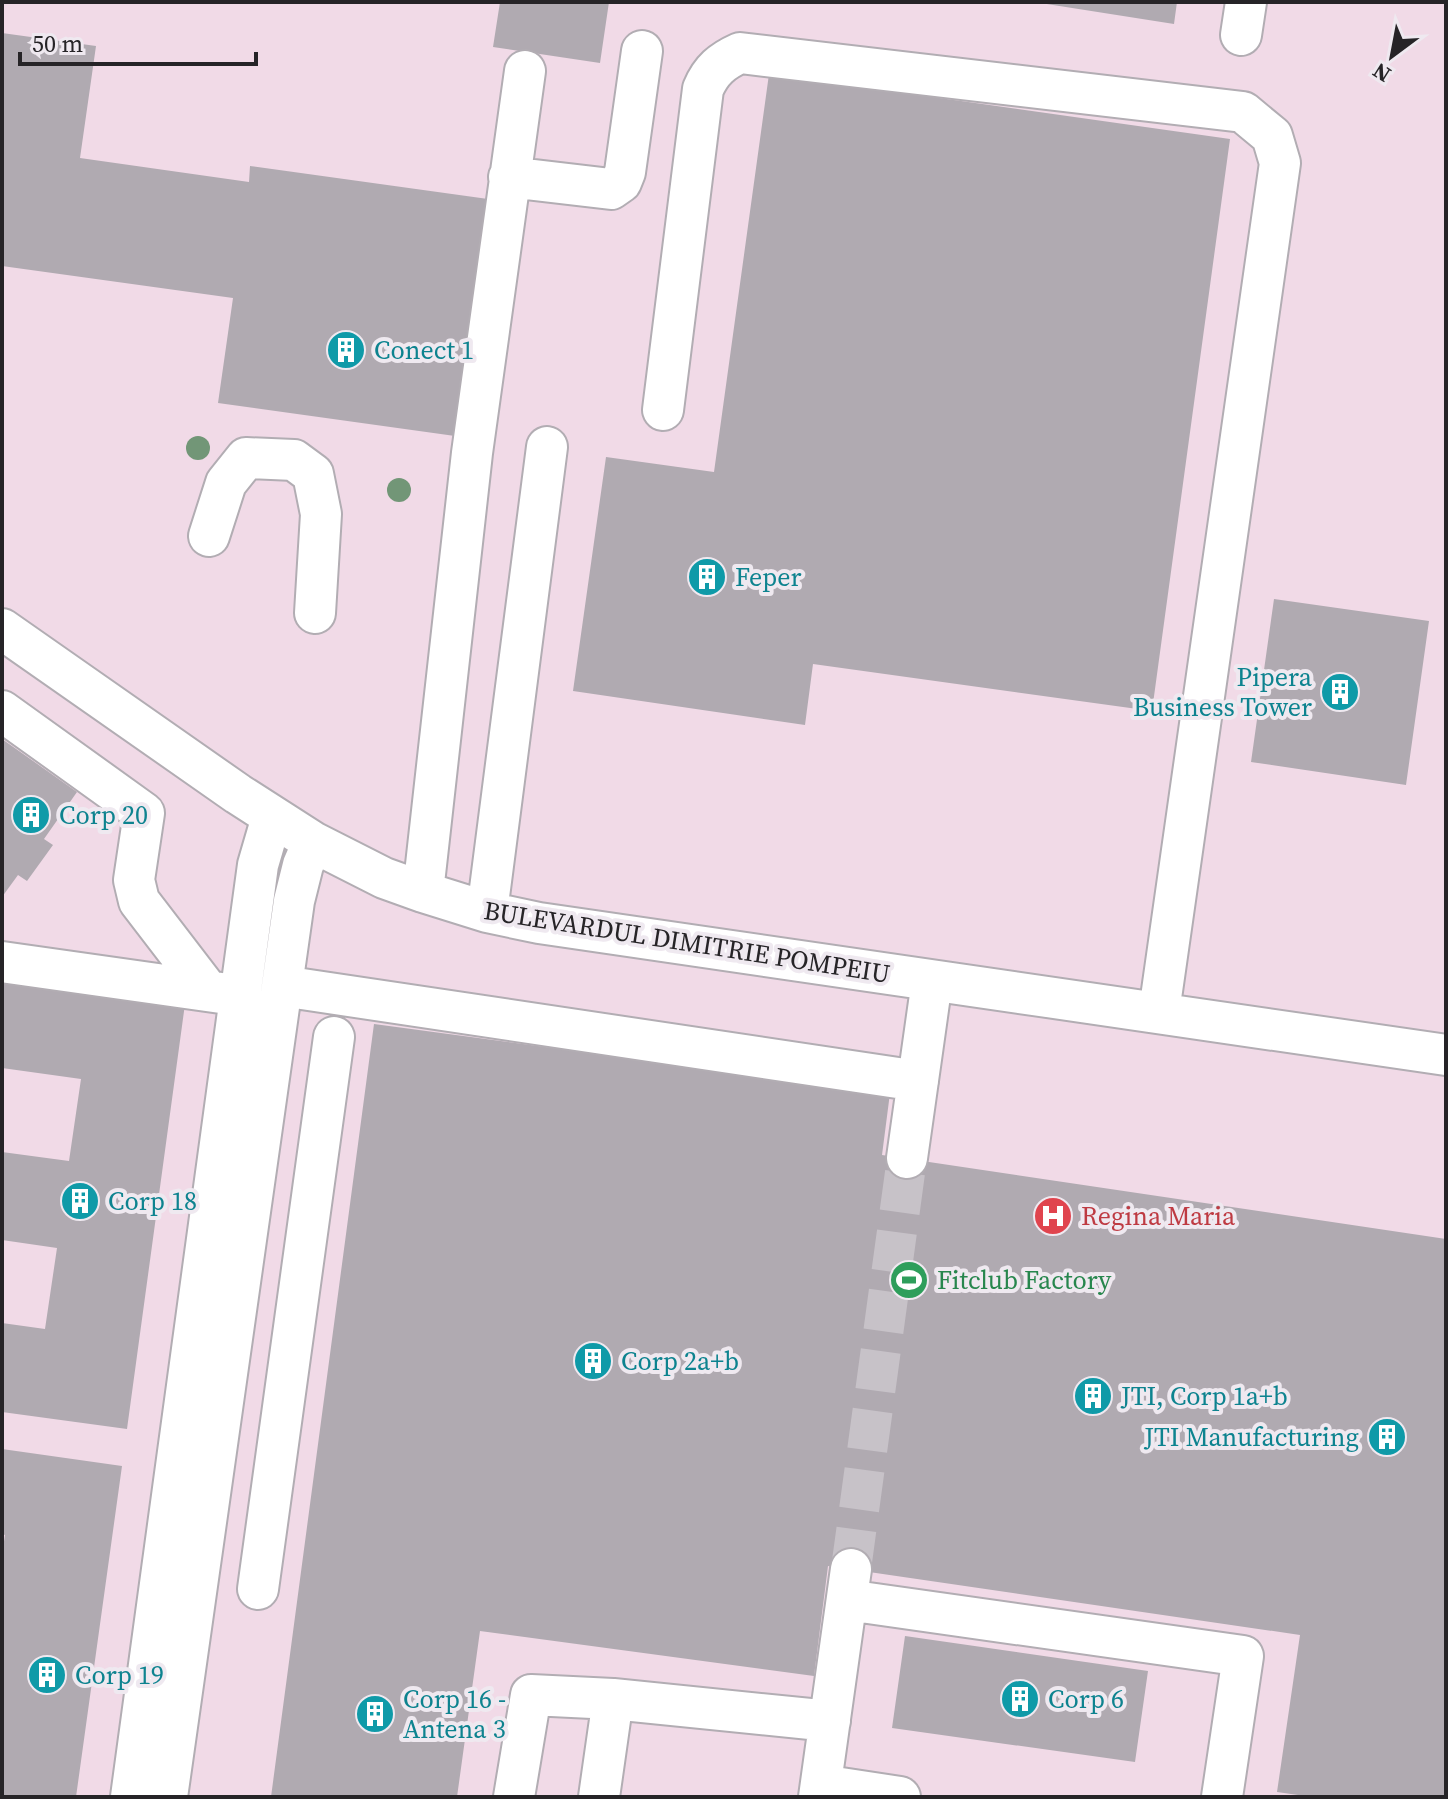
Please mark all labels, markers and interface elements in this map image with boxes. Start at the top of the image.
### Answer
scale bar [20,16,256,66]
north arrow [1352,16,1432,96]
text: 50 m [32,27,83,60]
text: N [1367,56,1396,90]
building icon: Conect 1 [325,329,367,371]
place label: Conect 1 [374,332,474,368]
building icon: Feper [686,556,728,598]
place label: Feper [735,559,801,595]
place label: Pipera Business Tower [1133,659,1313,725]
building icon: Pipera Business Tower [1319,671,1361,713]
building icon: Corp 20 [10,794,52,836]
place label: Corp 20 [59,797,148,833]
street label: BULEVARDUL DIMITRIE POMPEIU [481,892,893,992]
building icon: Corp 18 [59,1180,101,1222]
place label: Corp 18 [108,1183,197,1219]
hospital icon: Regina Maria [1032,1195,1074,1237]
place label: Regina Maria [1081,1198,1236,1234]
sports icon: Fitclub Factory [888,1259,930,1301]
place label: Fitclub Factory [937,1262,1112,1298]
building icon: Corp 2a+b [572,1340,614,1382]
place label: Corp 2a+b [621,1343,739,1379]
building icon: JTI, Corp 1a+b [1072,1375,1114,1417]
place label: JTI, Corp 1a+b [1120,1378,1288,1414]
building icon: JTI Manufacturing [1366,1416,1408,1458]
place label: JTI Manufacturing [1143,1419,1359,1455]
building icon: Corp 19 [26,1654,68,1696]
place label: Corp 19 [75,1657,164,1693]
building icon: Corp 6 [999,1678,1041,1720]
place label: Corp 16 - Antena 3 [403,1681,506,1747]
place label: Corp 6 [1048,1681,1124,1717]
building icon: Corp 16 - Antena 3 [354,1693,396,1735]

